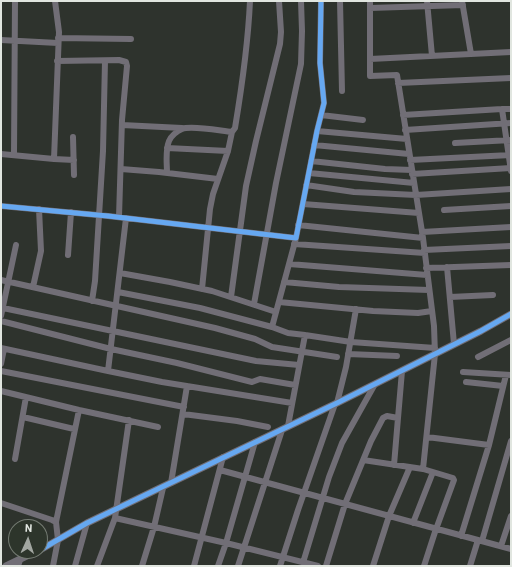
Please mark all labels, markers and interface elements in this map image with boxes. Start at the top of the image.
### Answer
north arrow [8,519,48,559]
text: N [25,521,33,534]

